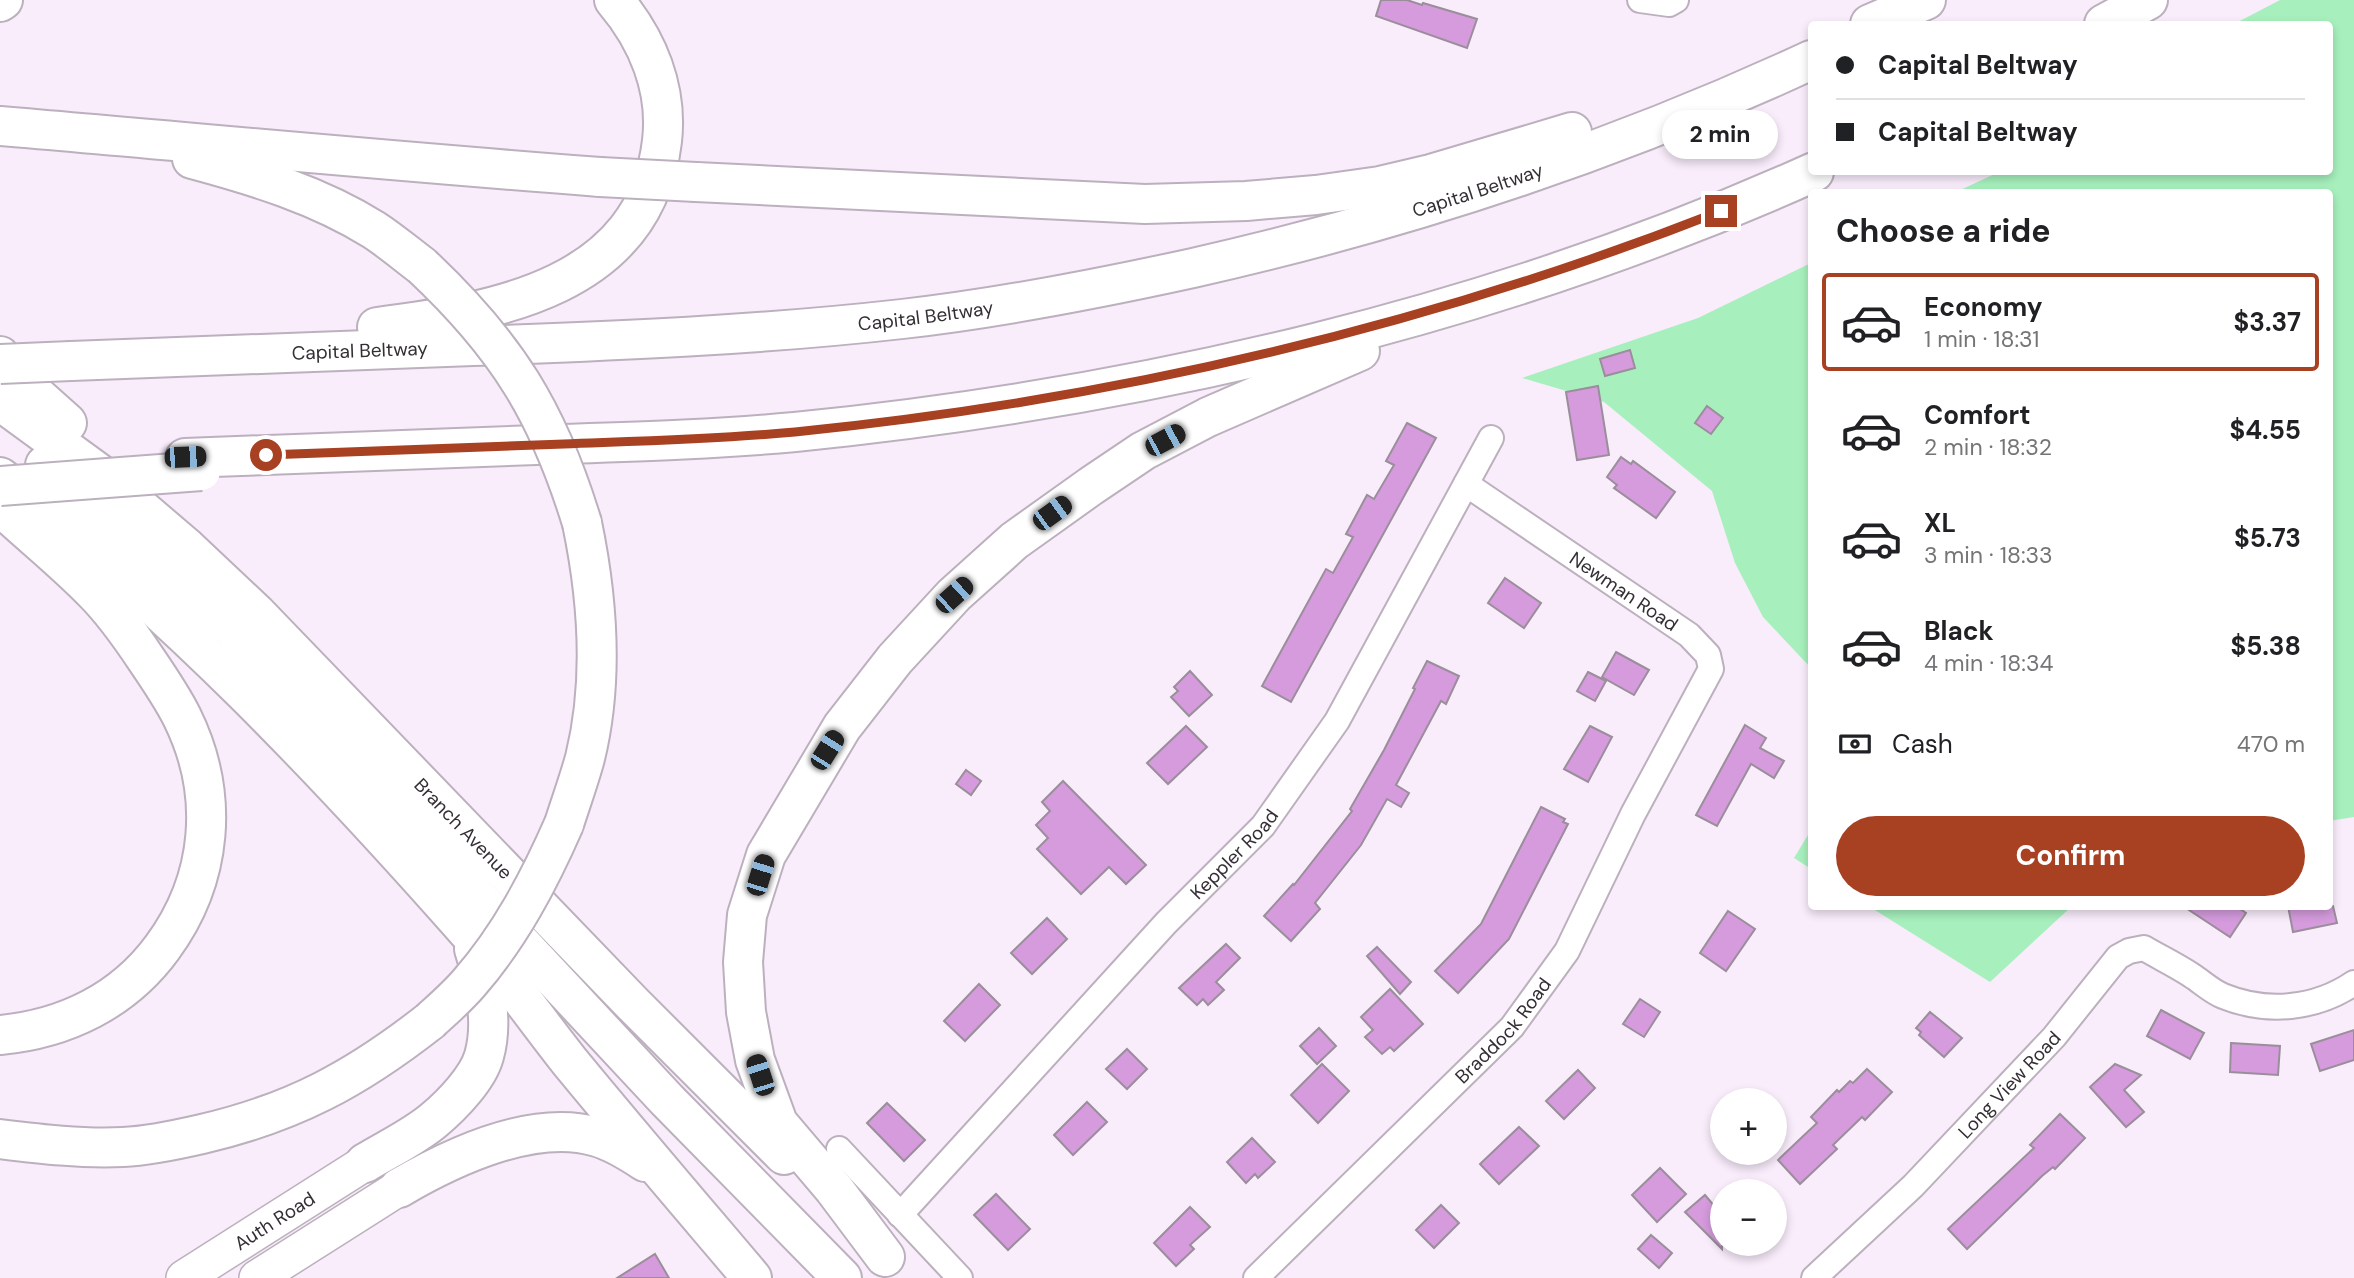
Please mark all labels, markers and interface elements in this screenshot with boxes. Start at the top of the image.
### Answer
text: Capital Beltway [1878,48,2078,82]
callout: 2 min [1663,110,1779,158]
text: Capital Beltway [1878,115,2078,149]
text: 2 min [1690,119,1750,149]
street label: Capital Beltway [1409,157,1547,223]
route end [1705,195,1737,227]
text: Choose a ride [1836,210,2051,252]
text: Economy [1924,290,2042,324]
icon: car [1840,291,1903,354]
street label: Capital Beltway [857,295,995,337]
text: $3.37 [2234,305,2301,339]
text: 1 min · 18:31 [1924,324,2039,354]
street label: Capital Beltway [291,336,429,366]
text: Comfort [1924,398,2030,432]
icon: car [1840,399,1903,462]
text: $4.55 [2229,413,2301,447]
car [1142,421,1189,459]
text: 2 min · 18:32 [1924,432,2052,462]
route start [250,439,282,471]
car [164,446,207,468]
car [1029,492,1076,534]
text: XL [1924,506,1956,540]
icon: car [1840,507,1903,570]
text: $5.73 [2234,521,2301,555]
text: 3 min · 18:33 [1924,540,2053,570]
street label: Newman Road [1565,546,1683,637]
car [932,573,977,617]
text: Black [1924,614,1994,648]
icon: car [1840,615,1903,678]
text: $5.38 [2230,629,2301,663]
text: 4 min · 18:34 [1924,648,2053,678]
icon: cash [1836,725,1874,763]
car [807,727,848,773]
text: Cash [1892,727,1953,761]
text: 470 m [2237,729,2305,759]
street label: Branch Avenue [409,773,518,885]
street label: Keppler Road [1185,804,1284,905]
button: Confirm [1836,816,2305,896]
car [744,852,777,898]
street label: Braddock Road [1450,973,1557,1089]
street label: Long View Road [1953,1026,2066,1144]
car [744,1052,777,1098]
map controls [1710,1088,1787,1256]
button: + [1710,1088,1787,1165]
button: − [1710,1179,1787,1256]
street label: Auth Road [229,1186,320,1256]

